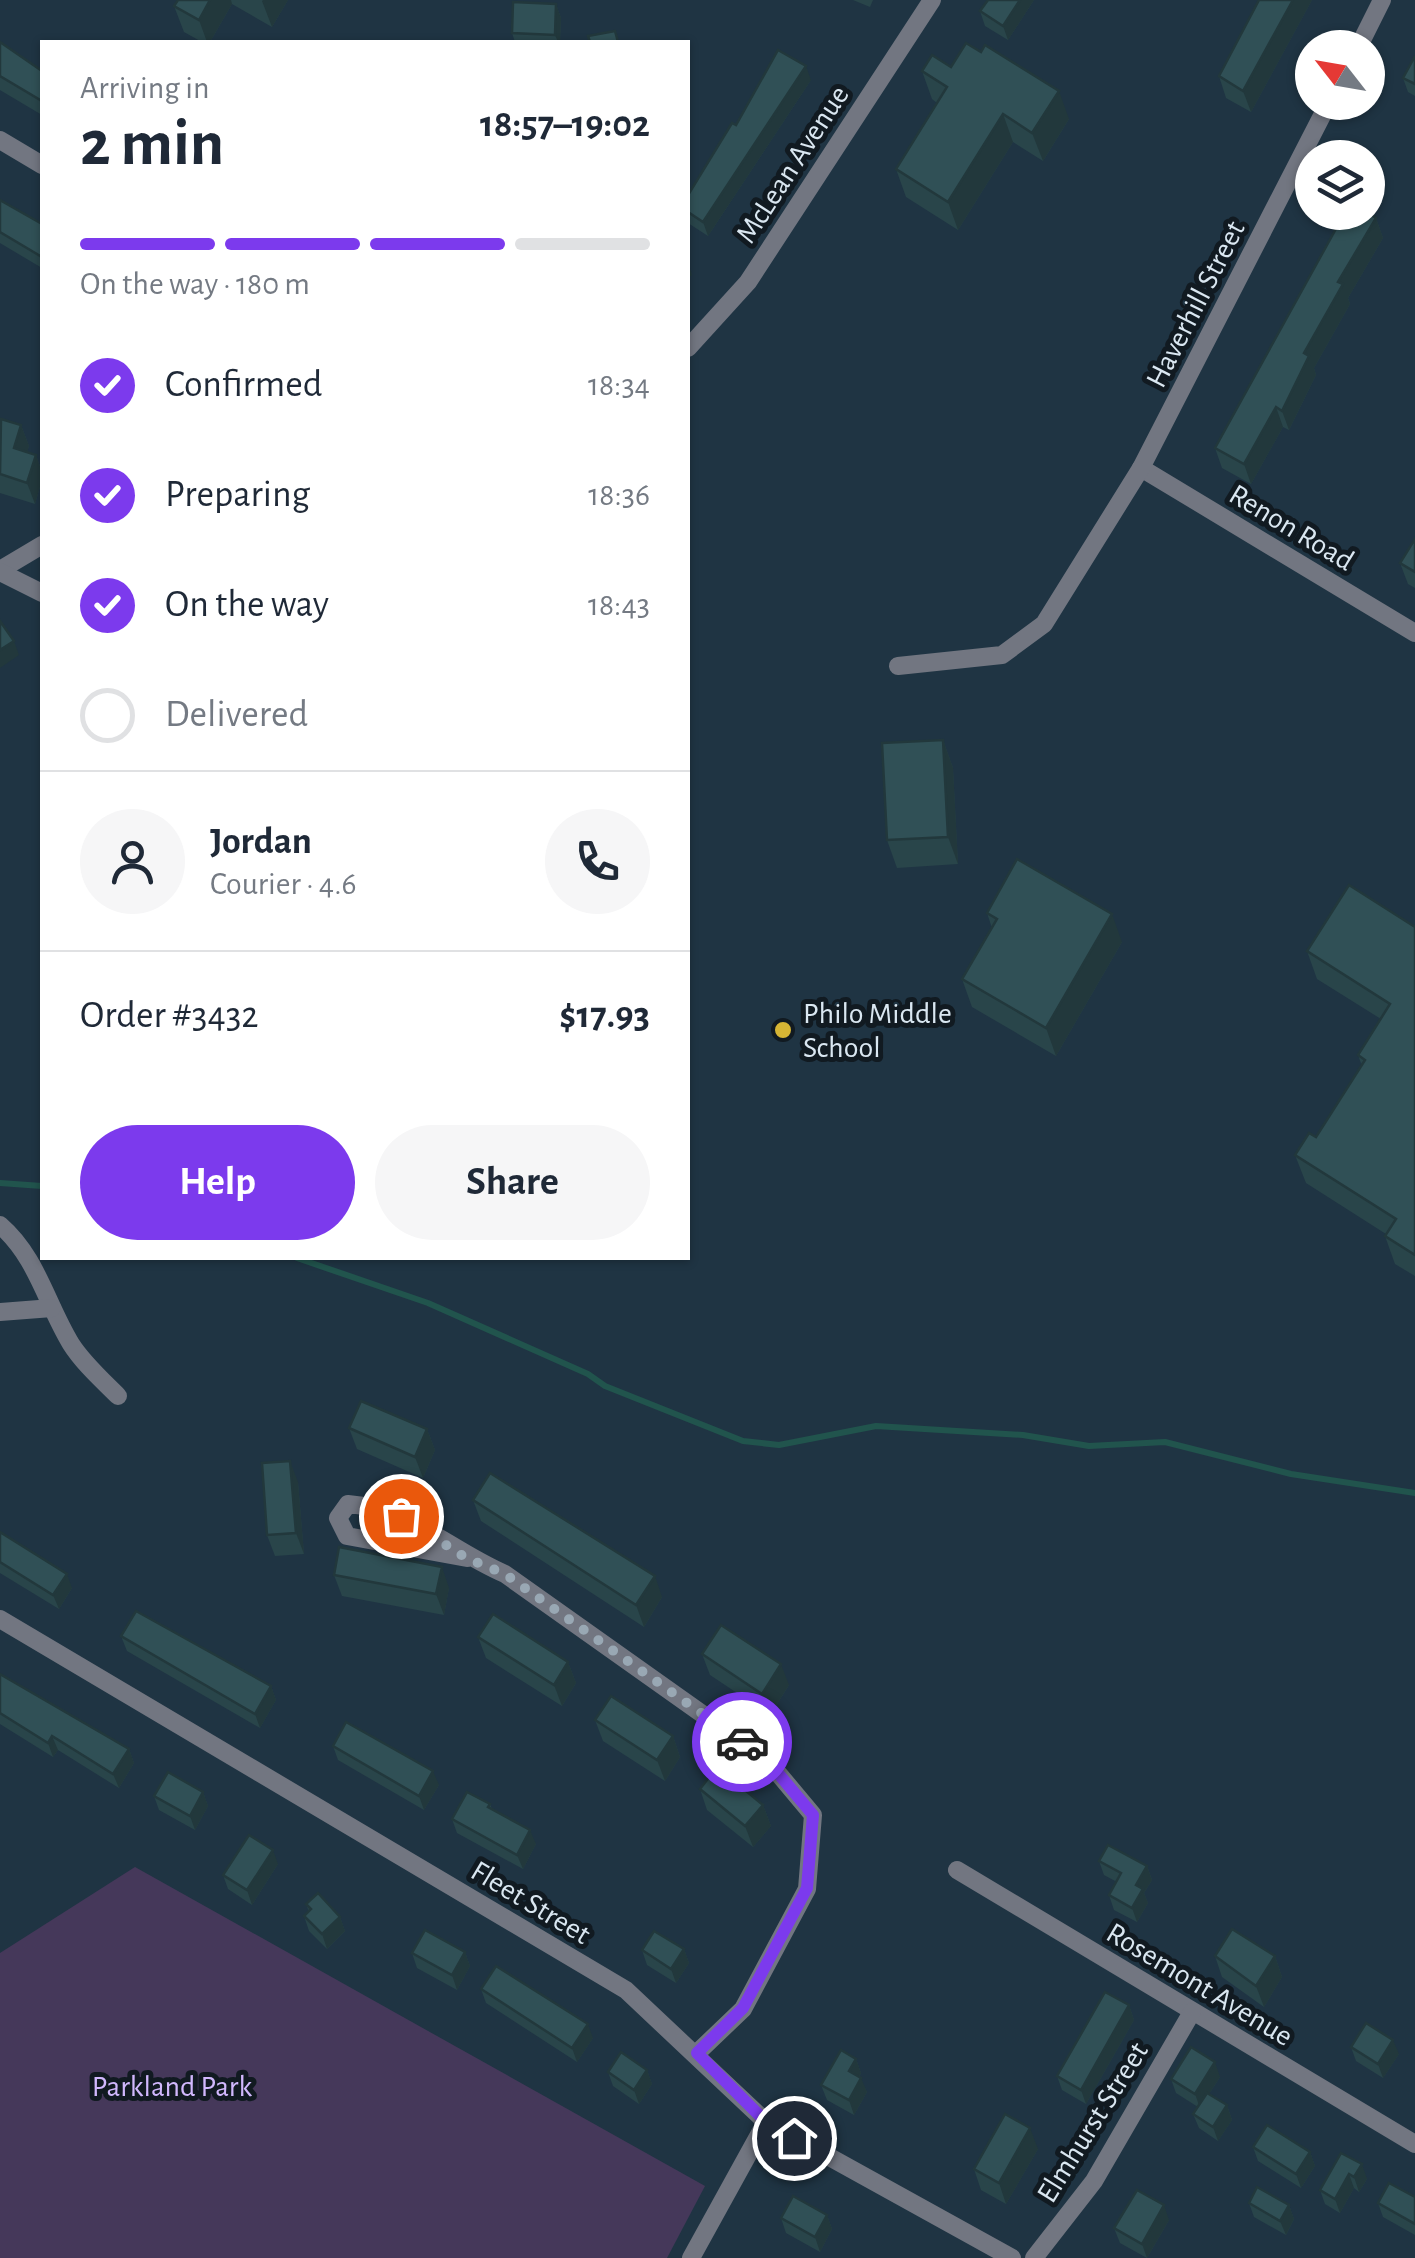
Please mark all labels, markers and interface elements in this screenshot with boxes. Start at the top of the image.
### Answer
north arrow [1295,30,1385,120]
map controls [1295,30,1385,230]
text: Arriving in [80,72,209,104]
street label: McLean Avenue [731,80,855,249]
text: 18:57–19:02 [480,106,650,144]
text: 2 min [80,112,224,177]
button: layers [1295,140,1385,230]
street label: Haverhill Street [1141,216,1251,393]
text: On the way · 180 m [80,268,310,300]
icon: check [80,358,135,413]
text: Confirmed [165,366,322,404]
text: 18:34 [588,369,650,401]
icon: check [80,468,135,523]
text: Preparing [165,476,310,514]
text: 18:36 [588,479,650,511]
street label: Renon Road [1224,479,1359,577]
icon: check [80,578,135,633]
text: On the way [165,586,329,624]
text: 18:43 [588,589,650,621]
text: Delivered [165,696,308,734]
button: person [80,809,185,914]
button: phone [545,809,650,914]
text: Jordan [210,823,312,861]
text: Courier · 4.6 [210,868,357,900]
text: Order #3432 [80,997,259,1035]
text: $17.93 [559,997,650,1035]
place label: Philo Middle School [803,999,952,1063]
marker: Philo Middle School [772,1019,794,1041]
button: Help [80,1125,355,1240]
button: Share [375,1125,650,1240]
pin [359,1474,444,1559]
icon: bag [374,1489,429,1544]
courier [692,1692,792,1792]
icon: car [715,1715,770,1770]
street label: Fleet Street [466,1856,596,1950]
street label: Rosemont Avenue [1101,1918,1298,2052]
street label: Elmhurst Street [1032,2037,1154,2208]
park label: Parkland Park [92,2072,253,2102]
pin [752,2096,837,2181]
icon: home [767,2111,822,2166]

